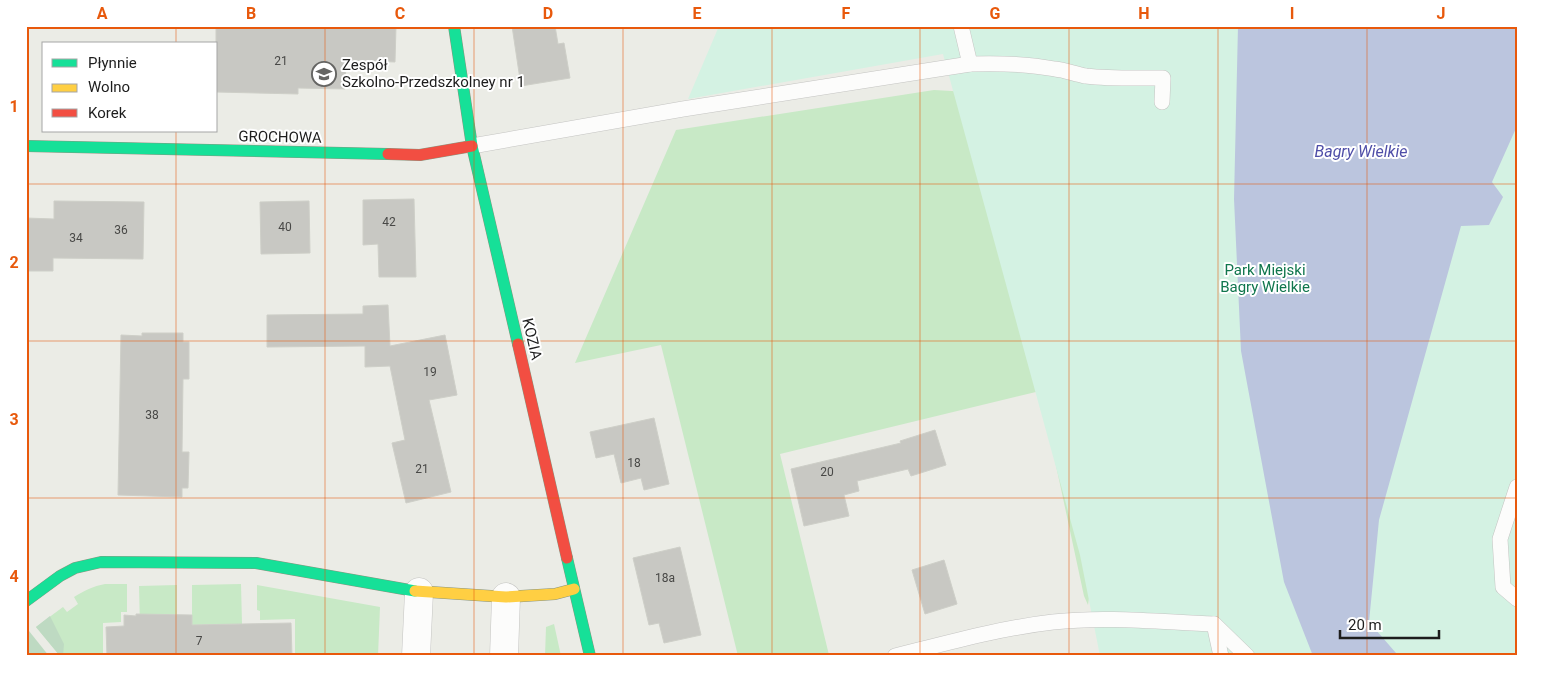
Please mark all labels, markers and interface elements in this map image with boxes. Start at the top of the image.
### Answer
text: A [97,4,108,23]
text: B [246,4,256,23]
text: C [395,4,405,23]
text: D [543,4,553,23]
text: E [693,4,702,23]
text: F [842,4,851,23]
text: G [990,4,1001,23]
text: H [1138,4,1150,23]
text: I [1290,4,1294,23]
text: J [1437,4,1445,23]
legend [42,42,218,132]
text: Płynnie [88,54,137,72]
house number: 21 [274,54,288,68]
place label: Zespół Szkolno-Przedszkolney nr 1 [342,56,525,91]
school or university icon: Zespół Szkolno-Przedszkolney nr 1 [311,61,337,87]
text: Wolno [88,78,130,96]
text: 1 [9,97,19,116]
text: Korek [88,104,127,122]
street label: GROCHOWA [238,127,322,147]
water label: Bagry Wielkie [1315,142,1407,161]
house number: 42 [382,215,396,229]
house number: 40 [278,220,292,234]
house number: 36 [114,223,128,237]
house number: 34 [69,231,83,245]
text: 2 [9,253,19,272]
park label: Park Miejski Bagry Wielkie [1220,261,1310,296]
street label: KOZIA [518,316,546,362]
house number: 19 [423,365,437,379]
house number: 38 [145,408,159,422]
text: 3 [9,410,19,429]
house number: 18 [627,456,641,470]
house number: 21 [415,462,429,476]
house number: 20 [820,465,834,479]
text: 4 [9,567,19,586]
house number: 18a [655,571,675,585]
scale bar [1340,607,1439,639]
text: 20 m [1348,616,1382,634]
house number: 7 [196,634,203,648]

